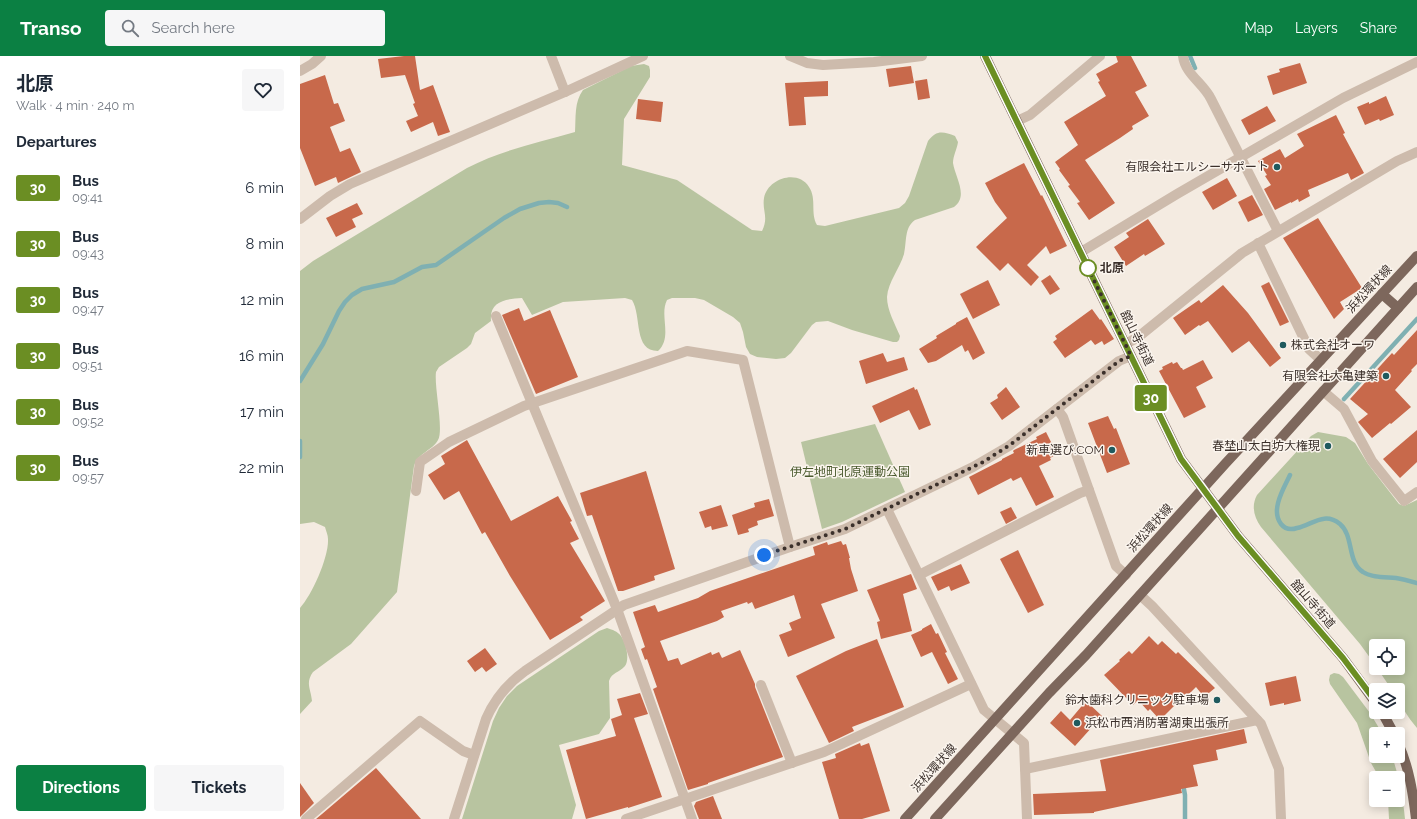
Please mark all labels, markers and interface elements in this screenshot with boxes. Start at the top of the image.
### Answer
search box [105,10,385,46]
text: Transo [20,17,81,39]
icon: search [119,17,141,39]
text: Search here [151,19,235,37]
text: Map [1245,20,1273,36]
text: Layers [1295,20,1338,36]
text: Share [1360,20,1397,36]
button: heart [242,69,284,111]
text: 北原 [16,72,54,94]
text: Walk · 4 min · 240 m [16,98,134,113]
text: Departures [16,133,97,151]
place label: 有限会社エルシーサポート [1125,160,1269,174]
marker: 有限会社エルシーサポート [1272,162,1282,172]
text: Bus [72,172,99,190]
text: 6 min [245,179,284,197]
text: 30 [30,180,46,196]
text: 09:41 [72,190,103,205]
text: Bus [72,228,99,246]
text: 8 min [245,235,284,253]
text: 30 [30,236,46,252]
text: 09:43 [72,246,104,261]
marker: 北原 [1079,259,1097,277]
place label: 北原 [1100,261,1124,275]
street label: 浜松環状線 [1343,262,1395,316]
text: Bus [72,284,99,302]
text: 12 min [240,291,284,309]
text: 30 [30,292,46,308]
text: 09:47 [72,302,104,317]
street label: 舘山寺街道 [1118,308,1156,368]
place label: 株式会社オーワ [1291,338,1375,352]
text: Bus [72,340,99,358]
marker: 株式会社オーワ [1278,340,1288,350]
text: 16 min [239,347,284,365]
text: 30 [30,348,46,364]
text: 09:51 [72,358,103,373]
place label: 有限会社大亀建築 [1282,369,1378,383]
marker: 有限会社大亀建築 [1381,371,1391,381]
line badge: 30 [1133,385,1169,411]
text: 30 [1143,390,1159,406]
text: Bus [72,396,99,414]
text: 17 min [240,403,284,421]
text: 30 [30,404,46,420]
text: 09:52 [72,414,104,429]
place label: 春埜山太白坊大権現 [1212,439,1320,453]
marker: 春埜山太白坊大権現 [1323,441,1333,451]
place label: 新車選び.COM [1026,443,1104,457]
marker: 新車選び.COM [1107,445,1117,455]
text: Bus [72,452,99,470]
text: 22 min [239,459,284,477]
text: 30 [30,460,46,476]
park label: 伊左地町北原運動公園 [790,465,910,479]
text: 09:57 [72,470,104,485]
street label: 浜松環状線 [1125,501,1175,555]
your location [754,545,774,565]
street label: 舘山寺街道 [1288,577,1338,631]
map controls [1369,639,1405,807]
button: locate [1369,639,1405,675]
button: layers [1369,683,1405,719]
place label: 鈴木歯科クリニック駐車場 [1065,693,1209,707]
marker: 鈴木歯科クリニック駐車場 [1212,695,1222,705]
place label: 浜松市西消防署湖東出張所 [1085,716,1229,730]
marker: 浜松市西消防署湖東出張所 [1072,718,1082,728]
button: + [1369,727,1405,763]
street label: 浜松環状線 [909,741,959,795]
button: Directions [16,765,146,811]
button: Tickets [154,765,284,811]
button: − [1369,771,1405,807]

